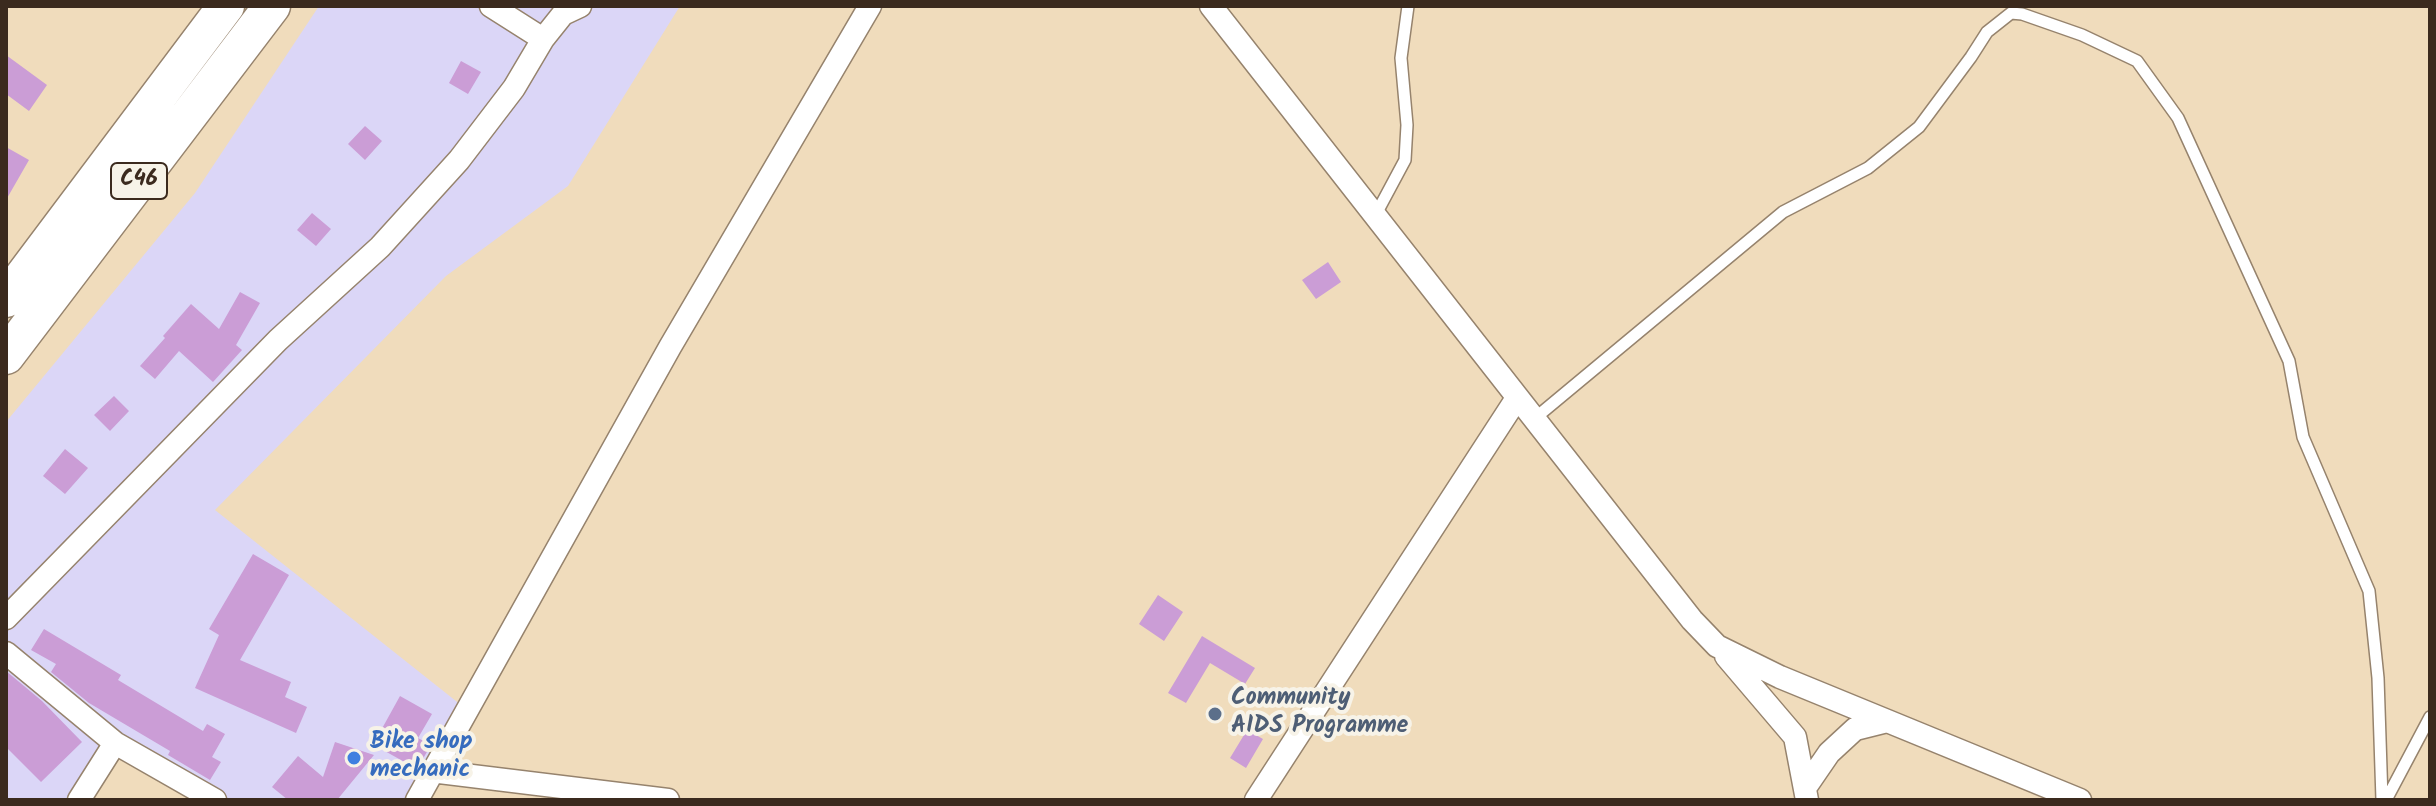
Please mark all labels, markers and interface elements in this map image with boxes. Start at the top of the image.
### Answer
road number: C46 [111,163,167,199]
place label: Community AIDS Programme [1231,686,1408,742]
marker: Community AIDS Programme [1206,705,1224,723]
place label: Bike shop mechanic [370,730,473,786]
marker: Bike shop mechanic [345,749,363,767]

